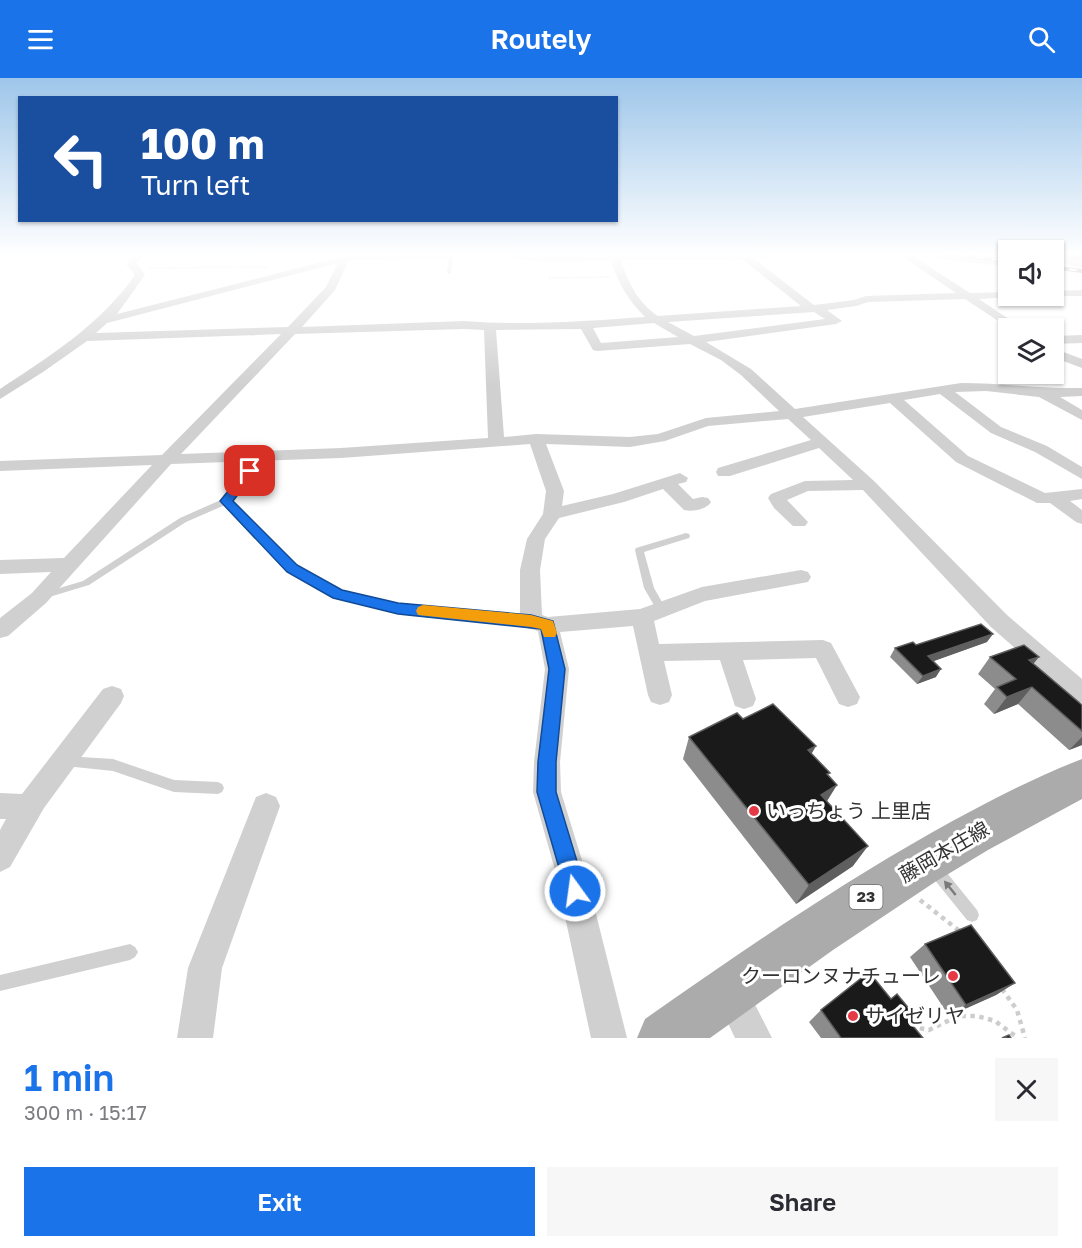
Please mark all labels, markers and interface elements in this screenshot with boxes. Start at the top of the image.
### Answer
icon: menu [24,23,57,56]
text: Routely [491,23,591,55]
icon: search [1025,23,1058,56]
text: 100 m [141,118,264,168]
icon: left [42,120,120,198]
text: Turn left [141,169,250,201]
map controls [998,240,1064,384]
button: sound [998,240,1064,306]
button: layers [998,318,1064,384]
pin [224,445,275,496]
icon: arrive [233,454,266,487]
place label: いっちょう 上里店 [766,798,931,822]
marker: いっちょう 上里店 [747,804,761,818]
street label: 藤岡本庄線 [894,816,993,887]
position arrow [543,859,607,923]
one-way arrow [943,880,956,896]
road number: 23 [850,885,882,909]
place label: クーロンヌナチューレ [741,963,941,987]
marker: クーロンヌナチューレ [946,969,960,983]
place label: サイゼリヤ [865,1003,965,1027]
marker: サイゼリヤ [846,1009,860,1023]
text: 1 min [24,1056,114,1099]
button: close [995,1058,1058,1121]
text: 300 m · 15:17 [24,1100,147,1124]
button: Exit [24,1167,535,1236]
button: Share [547,1167,1058,1236]

